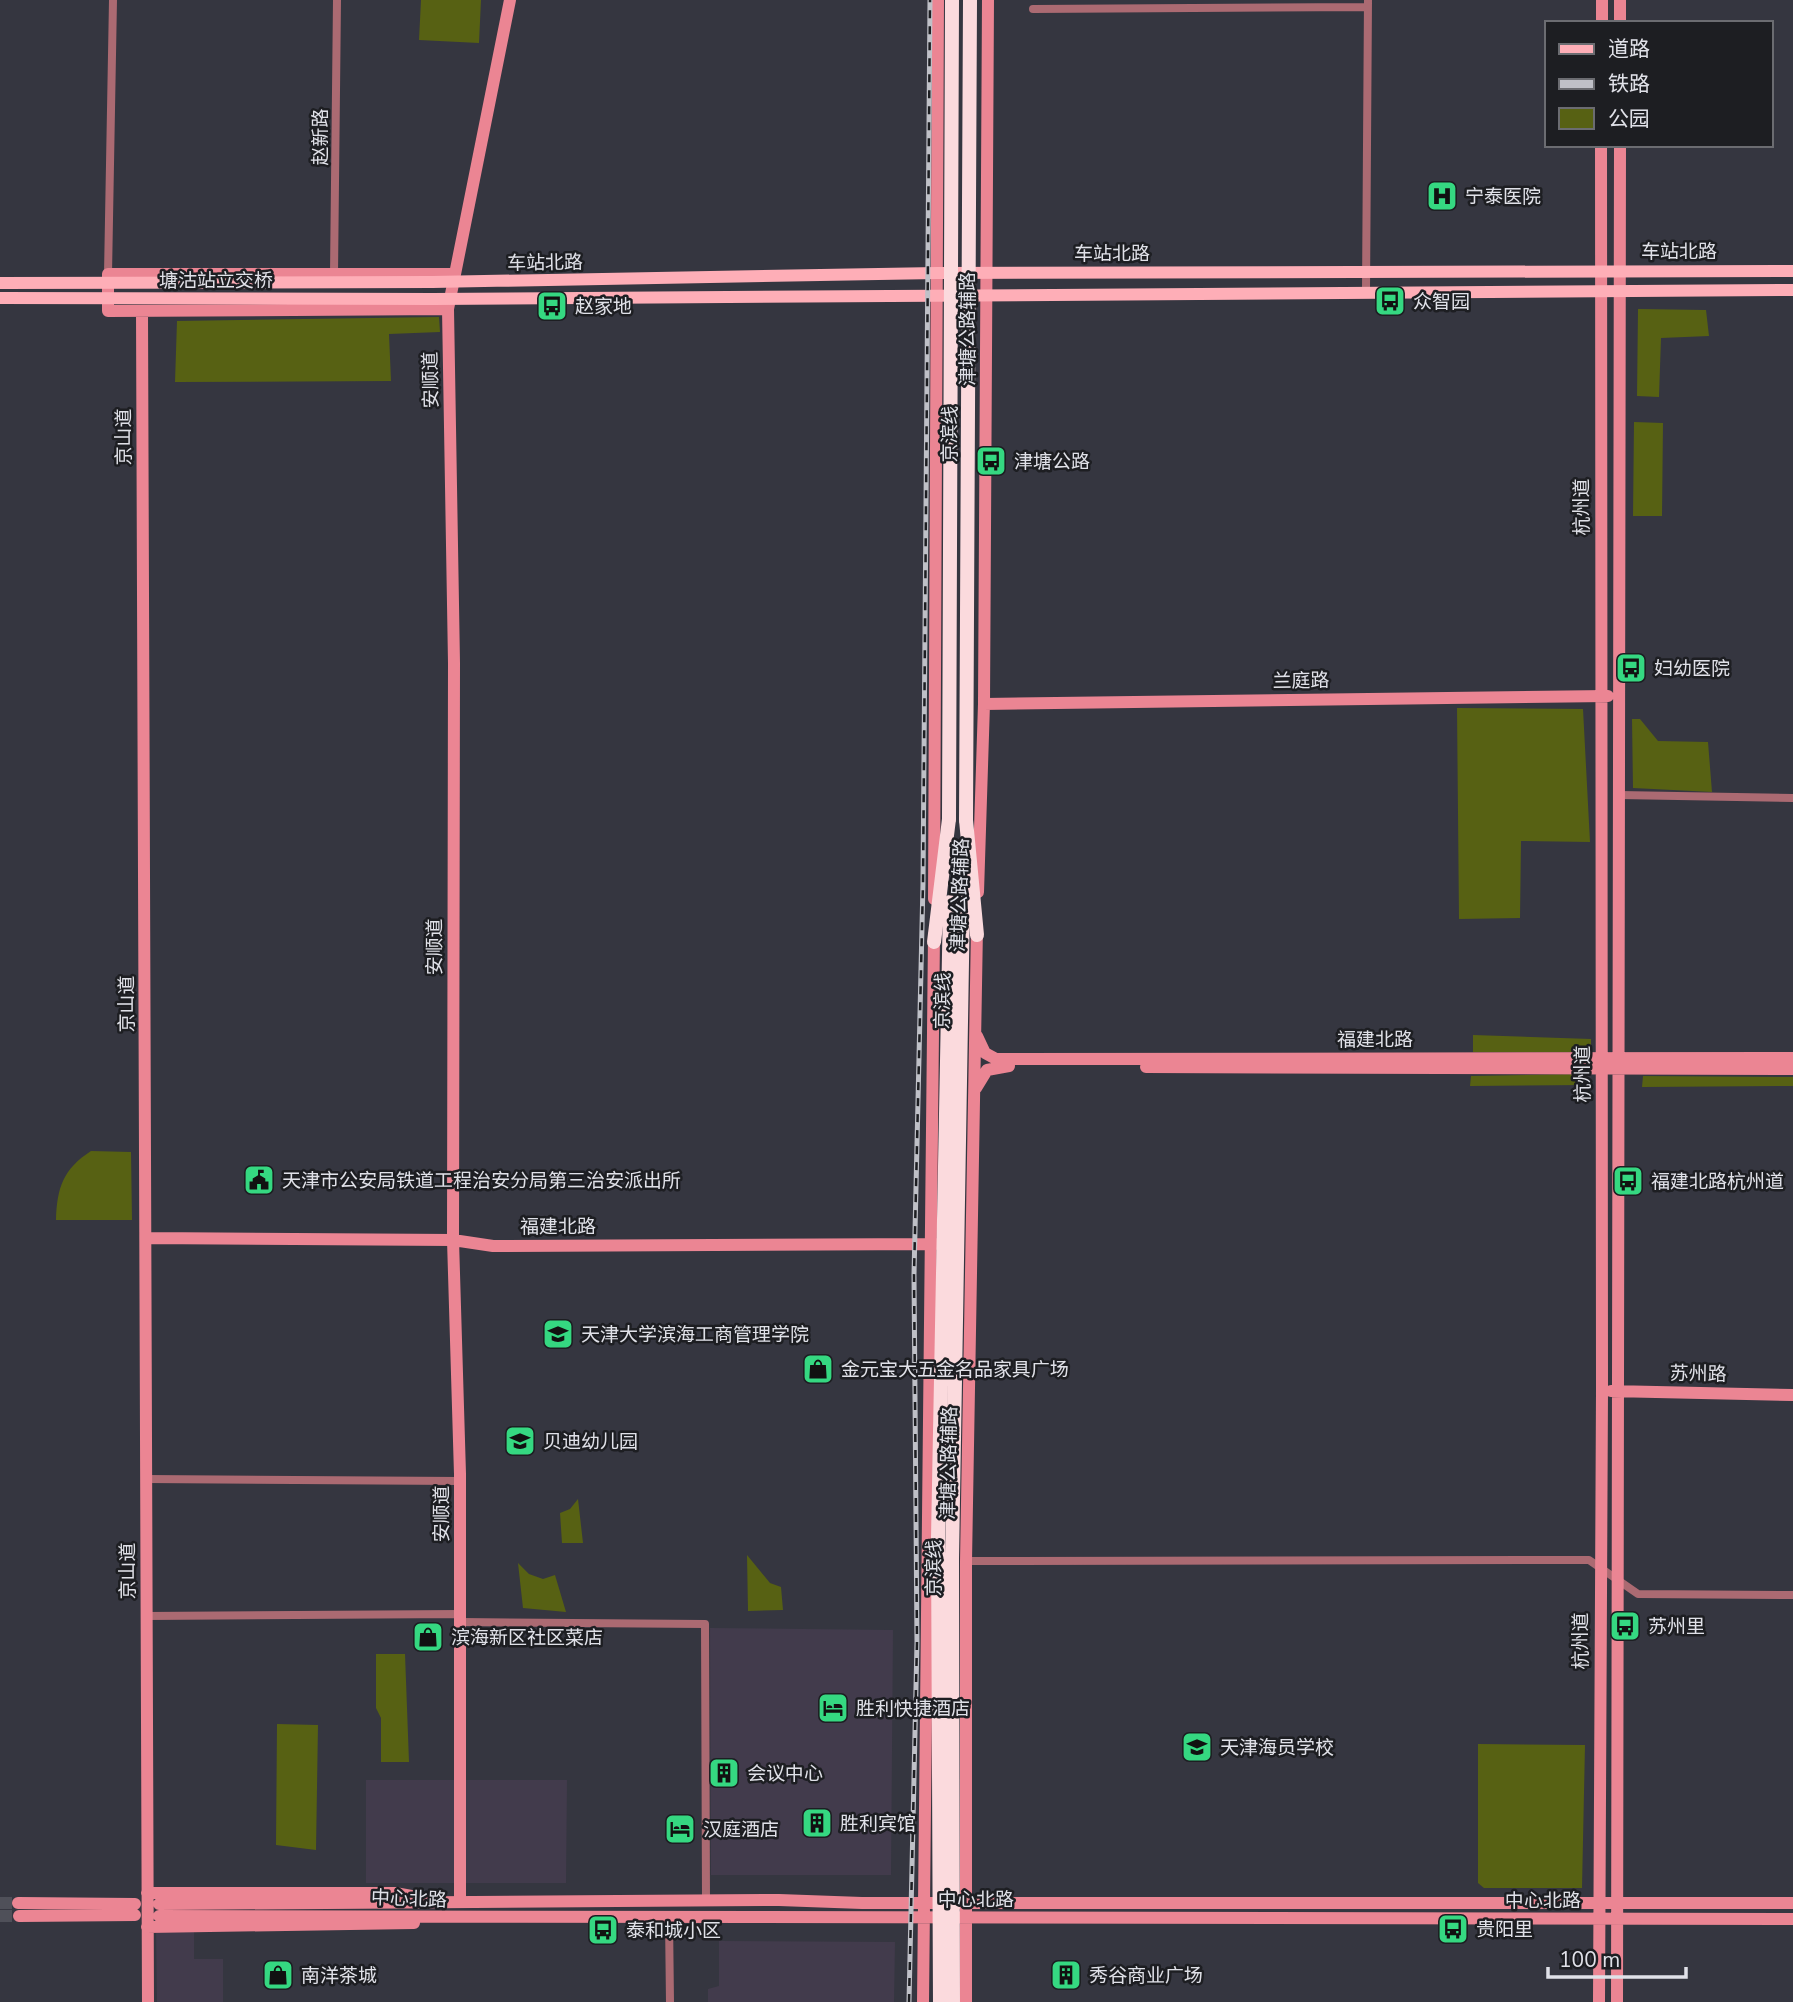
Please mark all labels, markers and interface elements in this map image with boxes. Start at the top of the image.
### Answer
legend [1545,21,1772,147]
text: 道路 [1608,35,1650,63]
text: 铁路 [1608,70,1650,98]
text: 公园 [1608,105,1650,133]
street label: 赵新路 [308,108,334,166]
hospital icon: 宁泰医院 [1425,179,1459,213]
place label: 宁泰医院 [1465,184,1541,210]
street label: 车站北路 [1641,239,1717,265]
street label: 车站北路 [1074,241,1150,267]
street label: 车站北路 [507,249,583,277]
street label: 塘沽站立交桥 [159,268,273,294]
street label: 津塘公路辅路 [955,272,981,386]
bus stop icon: 众智园 [1373,284,1407,318]
bus stop icon: 赵家地 [535,289,569,323]
place label: 众智园 [1413,289,1470,315]
place label: 赵家地 [575,294,632,320]
street label: 安顺道 [418,351,444,409]
street label: 京滨线 [937,405,963,463]
street label: 京山道 [111,408,137,466]
bus stop icon: 津塘公路 [974,444,1008,478]
place label: 津塘公路 [1014,449,1090,475]
street label: 杭州道 [1569,478,1595,536]
bus stop icon: 妇幼医院 [1614,651,1648,685]
place label: 妇幼医院 [1654,656,1730,682]
street label: 兰庭路 [1272,668,1330,694]
street label: 津塘公路辅路 [945,838,975,952]
street label: 安顺道 [422,918,448,976]
street label: 京滨线 [930,972,956,1030]
street label: 京山道 [114,975,140,1033]
street label: 福建北路 [1337,1027,1413,1053]
street label: 杭州道 [1570,1045,1596,1103]
public building icon: 天津市公安局铁道工程治安分局第三治安派出所 [242,1163,276,1197]
bus stop icon: 福建北路杭州道 [1611,1164,1645,1198]
place label: 天津市公安局铁道工程治安分局第三治安派出所 [282,1168,681,1194]
place label: 福建北路杭州道 [1651,1169,1784,1195]
street label: 福建北路 [520,1214,596,1240]
school or university icon: 天津大学滨海工商管理学院 [541,1317,575,1351]
place label: 天津大学滨海工商管理学院 [581,1322,809,1348]
shop icon: 金元宝大五金名品家具广场 [801,1352,835,1386]
place label: 金元宝大五金名品家具广场 [841,1357,1069,1383]
street label: 苏州路 [1669,1361,1727,1387]
street label: 津塘公路辅路 [935,1406,963,1520]
school or university icon: 贝迪幼儿园 [503,1424,537,1458]
place label: 贝迪幼儿园 [543,1429,638,1455]
street label: 安顺道 [429,1485,455,1543]
street label: 京滨线 [921,1539,947,1597]
street label: 京山道 [115,1542,141,1600]
bus stop icon: 苏州里 [1608,1609,1642,1643]
street label: 杭州道 [1568,1612,1594,1670]
place label: 苏州里 [1648,1614,1705,1640]
shop icon: 滨海新区社区菜店 [411,1620,445,1654]
place label: 滨海新区社区菜店 [451,1625,603,1651]
hotel icon: 胜利快捷酒店 [816,1691,850,1725]
place label: 胜利快捷酒店 [856,1696,970,1722]
school or university icon: 天津海员学校 [1180,1730,1214,1764]
place label: 天津海员学校 [1220,1735,1334,1761]
building icon: 会议中心 [707,1756,741,1790]
place label: 会议中心 [747,1761,823,1787]
building icon: 胜利宾馆 [800,1806,834,1840]
place label: 胜利宾馆 [840,1811,916,1837]
hotel icon: 汉庭酒店 [663,1812,697,1846]
place label: 汉庭酒店 [703,1817,779,1843]
street label: 中心北路 [371,1885,447,1913]
street label: 中心北路 [938,1887,1014,1913]
street label: 中心北路 [1505,1888,1581,1914]
bus stop icon: 贵阳里 [1436,1912,1470,1946]
bus stop icon: 泰和城小区 [586,1913,620,1947]
place label: 贵阳里 [1476,1917,1533,1943]
place label: 泰和城小区 [626,1918,721,1944]
scale bar [1548,1936,1686,1980]
text: 100 m [1559,1946,1620,1974]
shop icon: 南洋茶城 [261,1958,295,1992]
building icon: 秀谷商业广场 [1049,1958,1083,1992]
place label: 南洋茶城 [301,1963,377,1989]
place label: 秀谷商业广场 [1089,1963,1203,1989]

